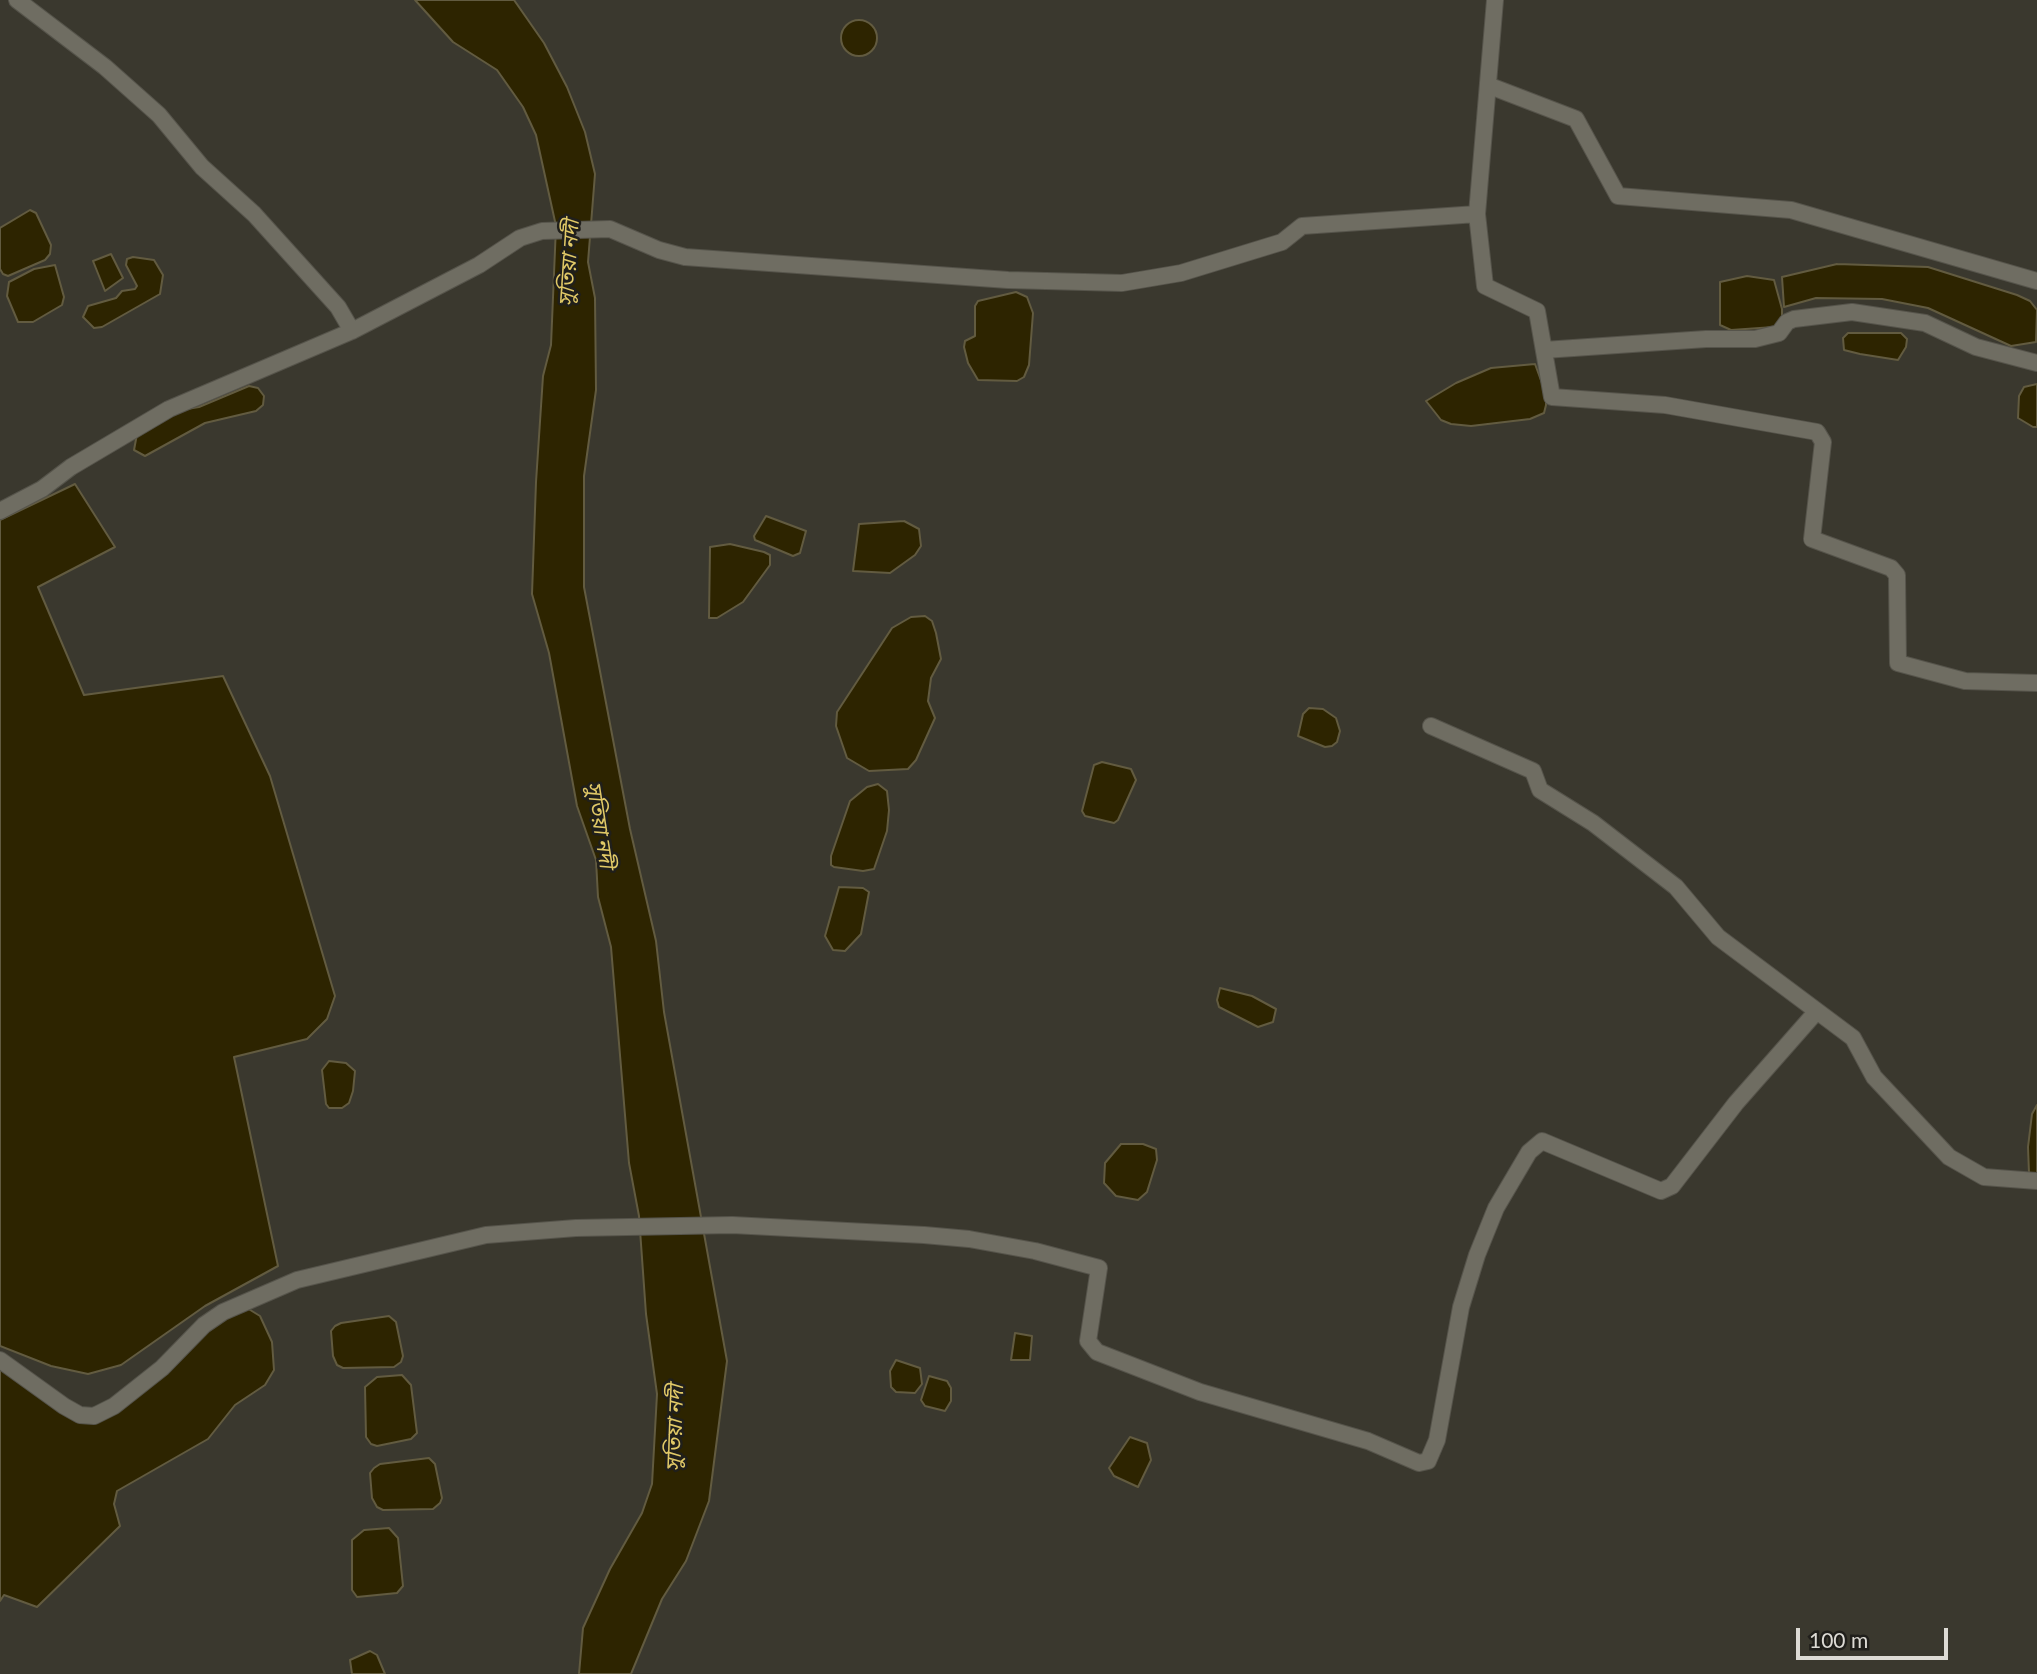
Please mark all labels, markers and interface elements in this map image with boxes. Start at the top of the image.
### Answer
water label: সুতিয়া নদী [553,219,585,307]
water label: সুতিয়া নদী [581,780,619,870]
water label: সুতিয়া নদী [661,1384,689,1472]
scale bar [1799,1614,1951,1658]
text: 100 m [1809,1627,1868,1652]

